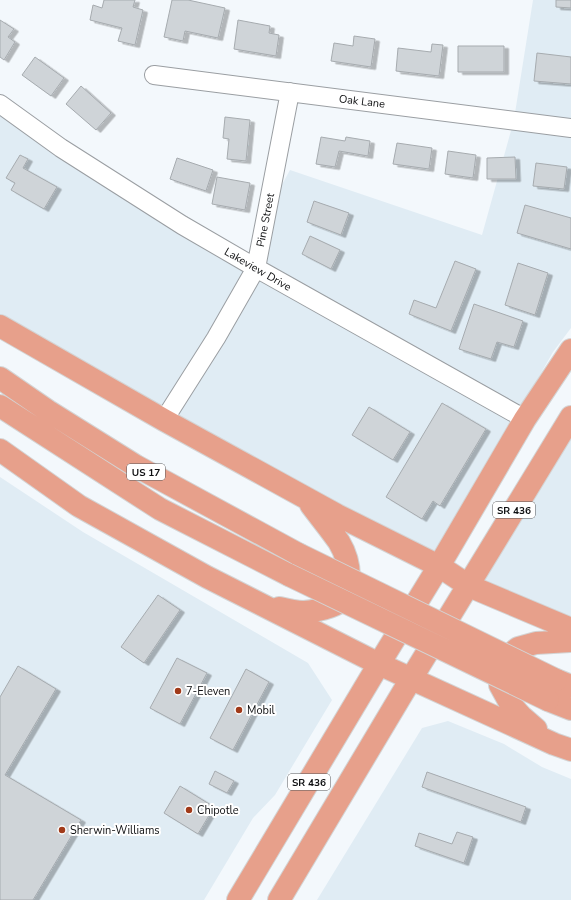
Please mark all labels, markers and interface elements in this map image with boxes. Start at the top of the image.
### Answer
street label: Oak Lane [338,91,386,112]
street label: Pine Street [253,192,278,248]
street label: Lakeview Drive [221,244,294,295]
road number: US 17 [127,464,165,480]
road number: SR 436 [493,502,535,518]
place label: 7-Eleven [186,684,230,699]
marker: 7-Eleven [173,686,183,696]
place label: Mobil [247,703,275,718]
marker: Mobil [234,705,244,715]
road number: SR 436 [288,774,330,790]
place label: Chipotle [197,803,239,818]
marker: Chipotle [184,805,194,815]
place label: Sherwin-Williams [70,823,160,838]
marker: Sherwin-Williams [57,825,67,835]

